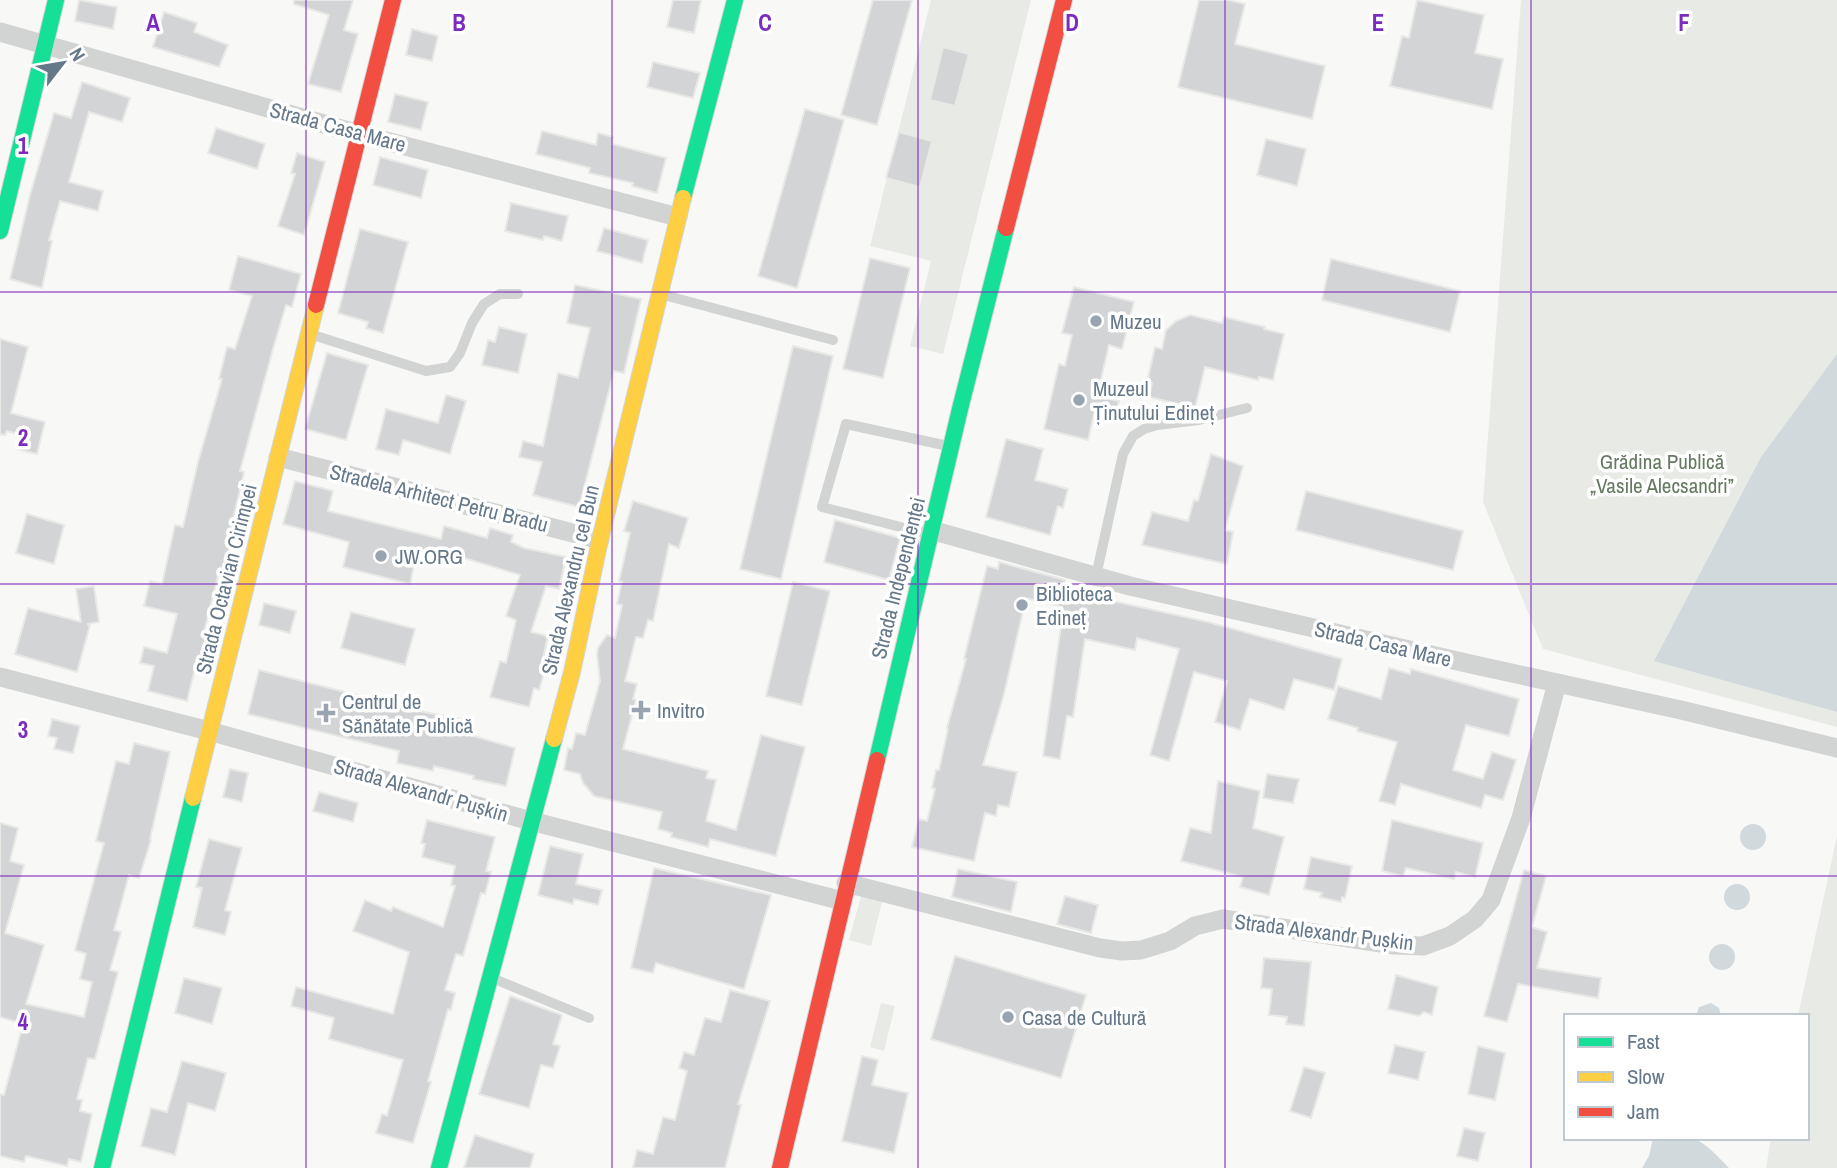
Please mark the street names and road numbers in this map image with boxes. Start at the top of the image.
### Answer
street label: Strada Casa Mare [267,95,409,159]
street label: Stradela Arhitect Petru Bradu [327,457,551,539]
street label: Strada Octavian Cirimpei [188,481,264,677]
street label: Strada Alexandru cel Bun [534,482,606,678]
street label: Strada Independenței [864,494,932,662]
street label: Strada Casa Mare [1312,614,1454,674]
street label: Strada Alexandr Pușkin [330,751,512,829]
street label: Strada Alexandr Pușkin [1233,907,1415,957]

